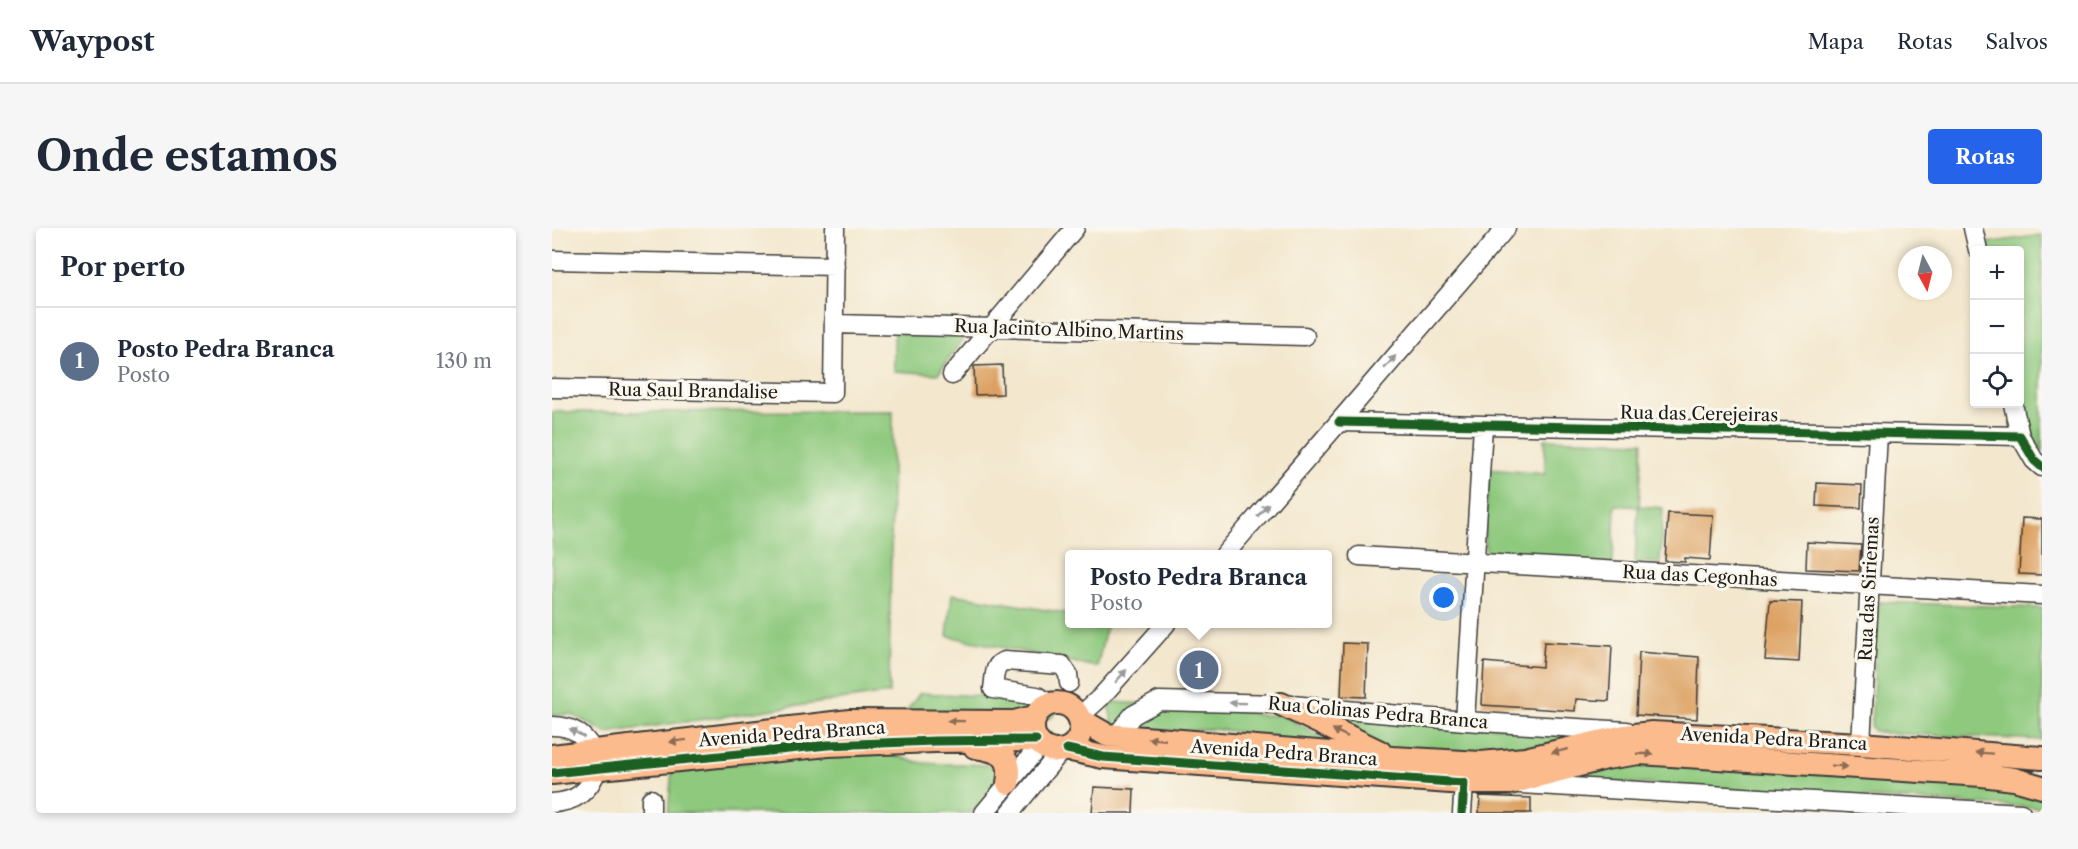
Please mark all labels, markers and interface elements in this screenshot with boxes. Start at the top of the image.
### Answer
text: Waypost [30,24,154,58]
text: Mapa [1808,29,1864,54]
text: Rotas [1897,29,1953,54]
text: Salvos [1986,29,2048,54]
button: Rotas [1928,129,2042,184]
text: Onde estamos [36,130,338,182]
north arrow [1898,246,1952,300]
map controls [1970,246,2024,408]
button: + [1970,246,2024,300]
text: Por perto [60,251,185,283]
button: − [1970,300,2024,354]
street label: Rua Jacinto Albino Martins [954,315,1184,345]
text: Posto Pedra Branca [117,336,334,363]
text: 1 [75,349,84,373]
text: 130 m [436,349,492,373]
button: locate [1970,354,2024,408]
one-way arrow [1383,355,1396,370]
text: Posto [117,363,170,387]
street label: Rua Saul Brandalise [608,379,778,403]
street label: Rua das Cerejeiras [1620,402,1778,426]
one-way arrow [1256,503,1269,518]
street label: Rua das Siriemas [1854,516,1884,662]
popup [1065,550,1332,628]
street label: Rua das Cegonhas [1622,561,1778,591]
text: Posto Pedra Branca [1090,564,1307,591]
your location [1429,583,1458,612]
text: Posto [1090,591,1143,615]
pin: 1 [1180,648,1218,692]
one-way arrow [1114,669,1127,684]
street label: Rua Colinas Pedra Branca [1267,692,1490,734]
one-way arrow [1229,698,1248,707]
street label: Avenida Pedra Branca [697,716,887,752]
one-way arrow [946,716,965,726]
street label: Avenida Pedra Branca [1679,723,1868,755]
one-way arrow [569,727,585,738]
one-way arrow [1331,728,1349,738]
one-way arrow [1148,734,1167,744]
street label: Avenida Pedra Branca [1189,735,1379,771]
one-way arrow [668,736,687,746]
one-way arrow [1551,746,1569,756]
one-way arrow [1635,749,1654,759]
one-way arrow [1974,749,1993,758]
one-way arrow [1830,761,1849,771]

